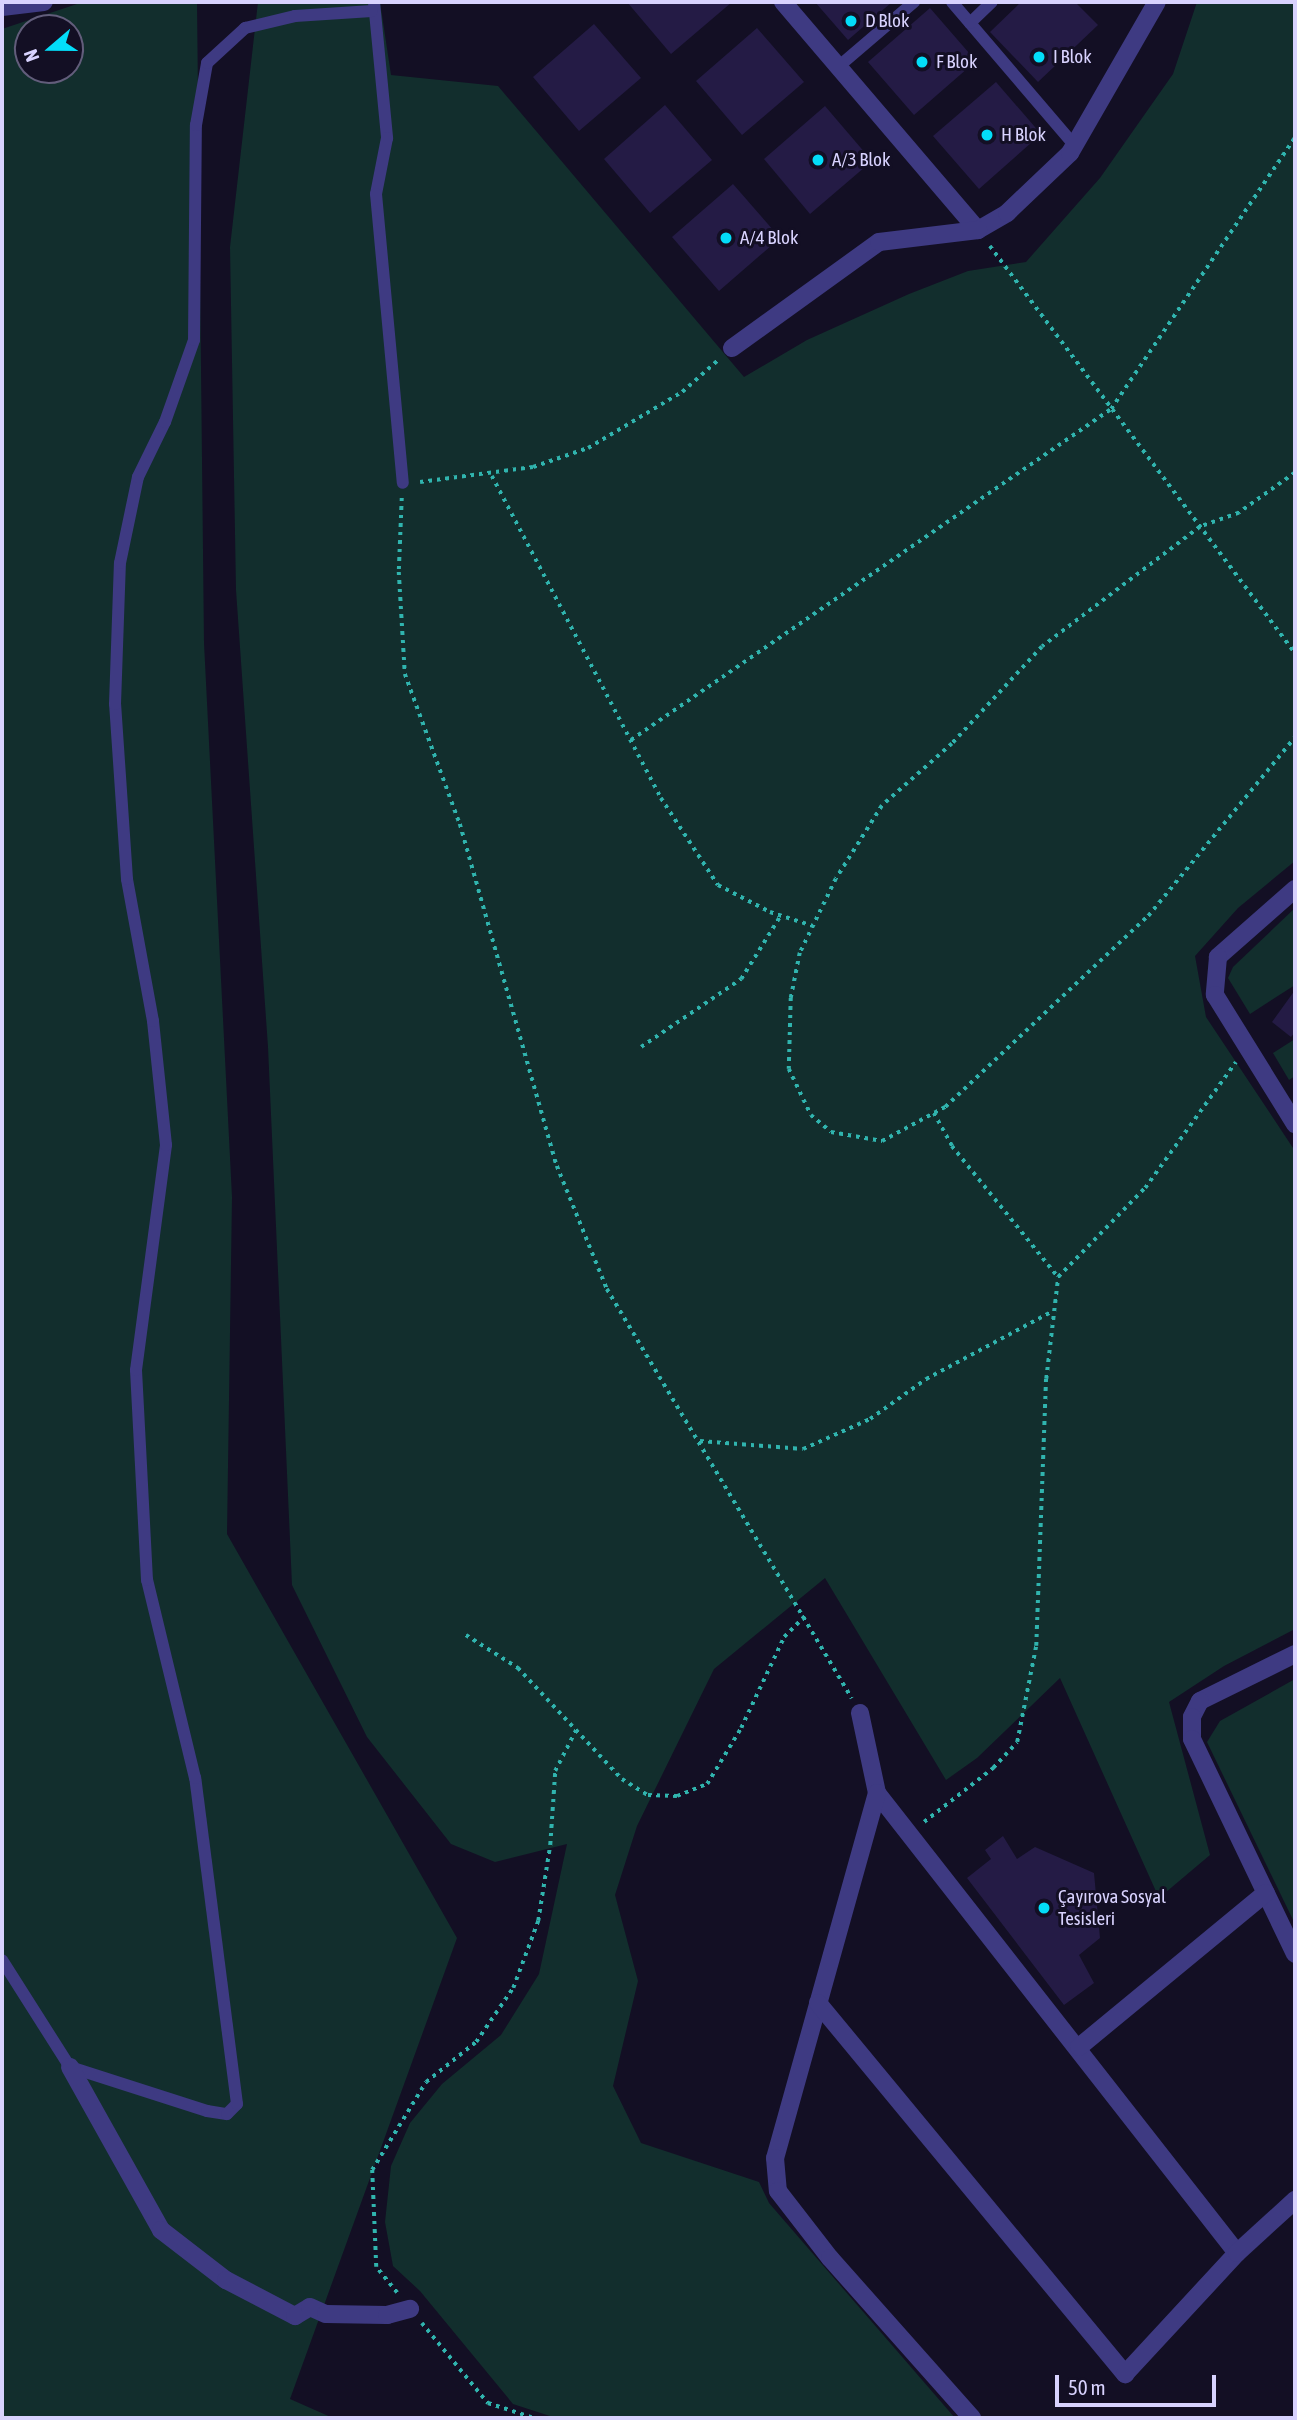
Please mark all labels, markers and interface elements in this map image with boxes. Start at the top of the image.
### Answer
place label: D Blok [865,10,909,32]
marker: D Blok [843,13,859,29]
north arrow [14,14,84,84]
text: N [19,46,43,65]
place label: I Blok [1053,46,1092,68]
marker: I Blok [1031,49,1047,65]
place label: F Blok [936,51,977,73]
marker: F Blok [914,54,930,70]
place label: H Blok [1001,124,1046,146]
marker: H Blok [979,127,995,143]
place label: A/3 Blok [832,149,890,171]
marker: A/3 Blok [810,152,826,168]
place label: A/4 Blok [740,227,798,249]
marker: A/4 Blok [718,230,734,246]
place label: Çayırova Sosyal Tesisleri [1058,1886,1166,1930]
marker: Çayırova Sosyal Tesisleri [1036,1900,1052,1916]
scale bar [1059,2360,1220,2404]
text: 50 m [1068,2375,1106,2399]

